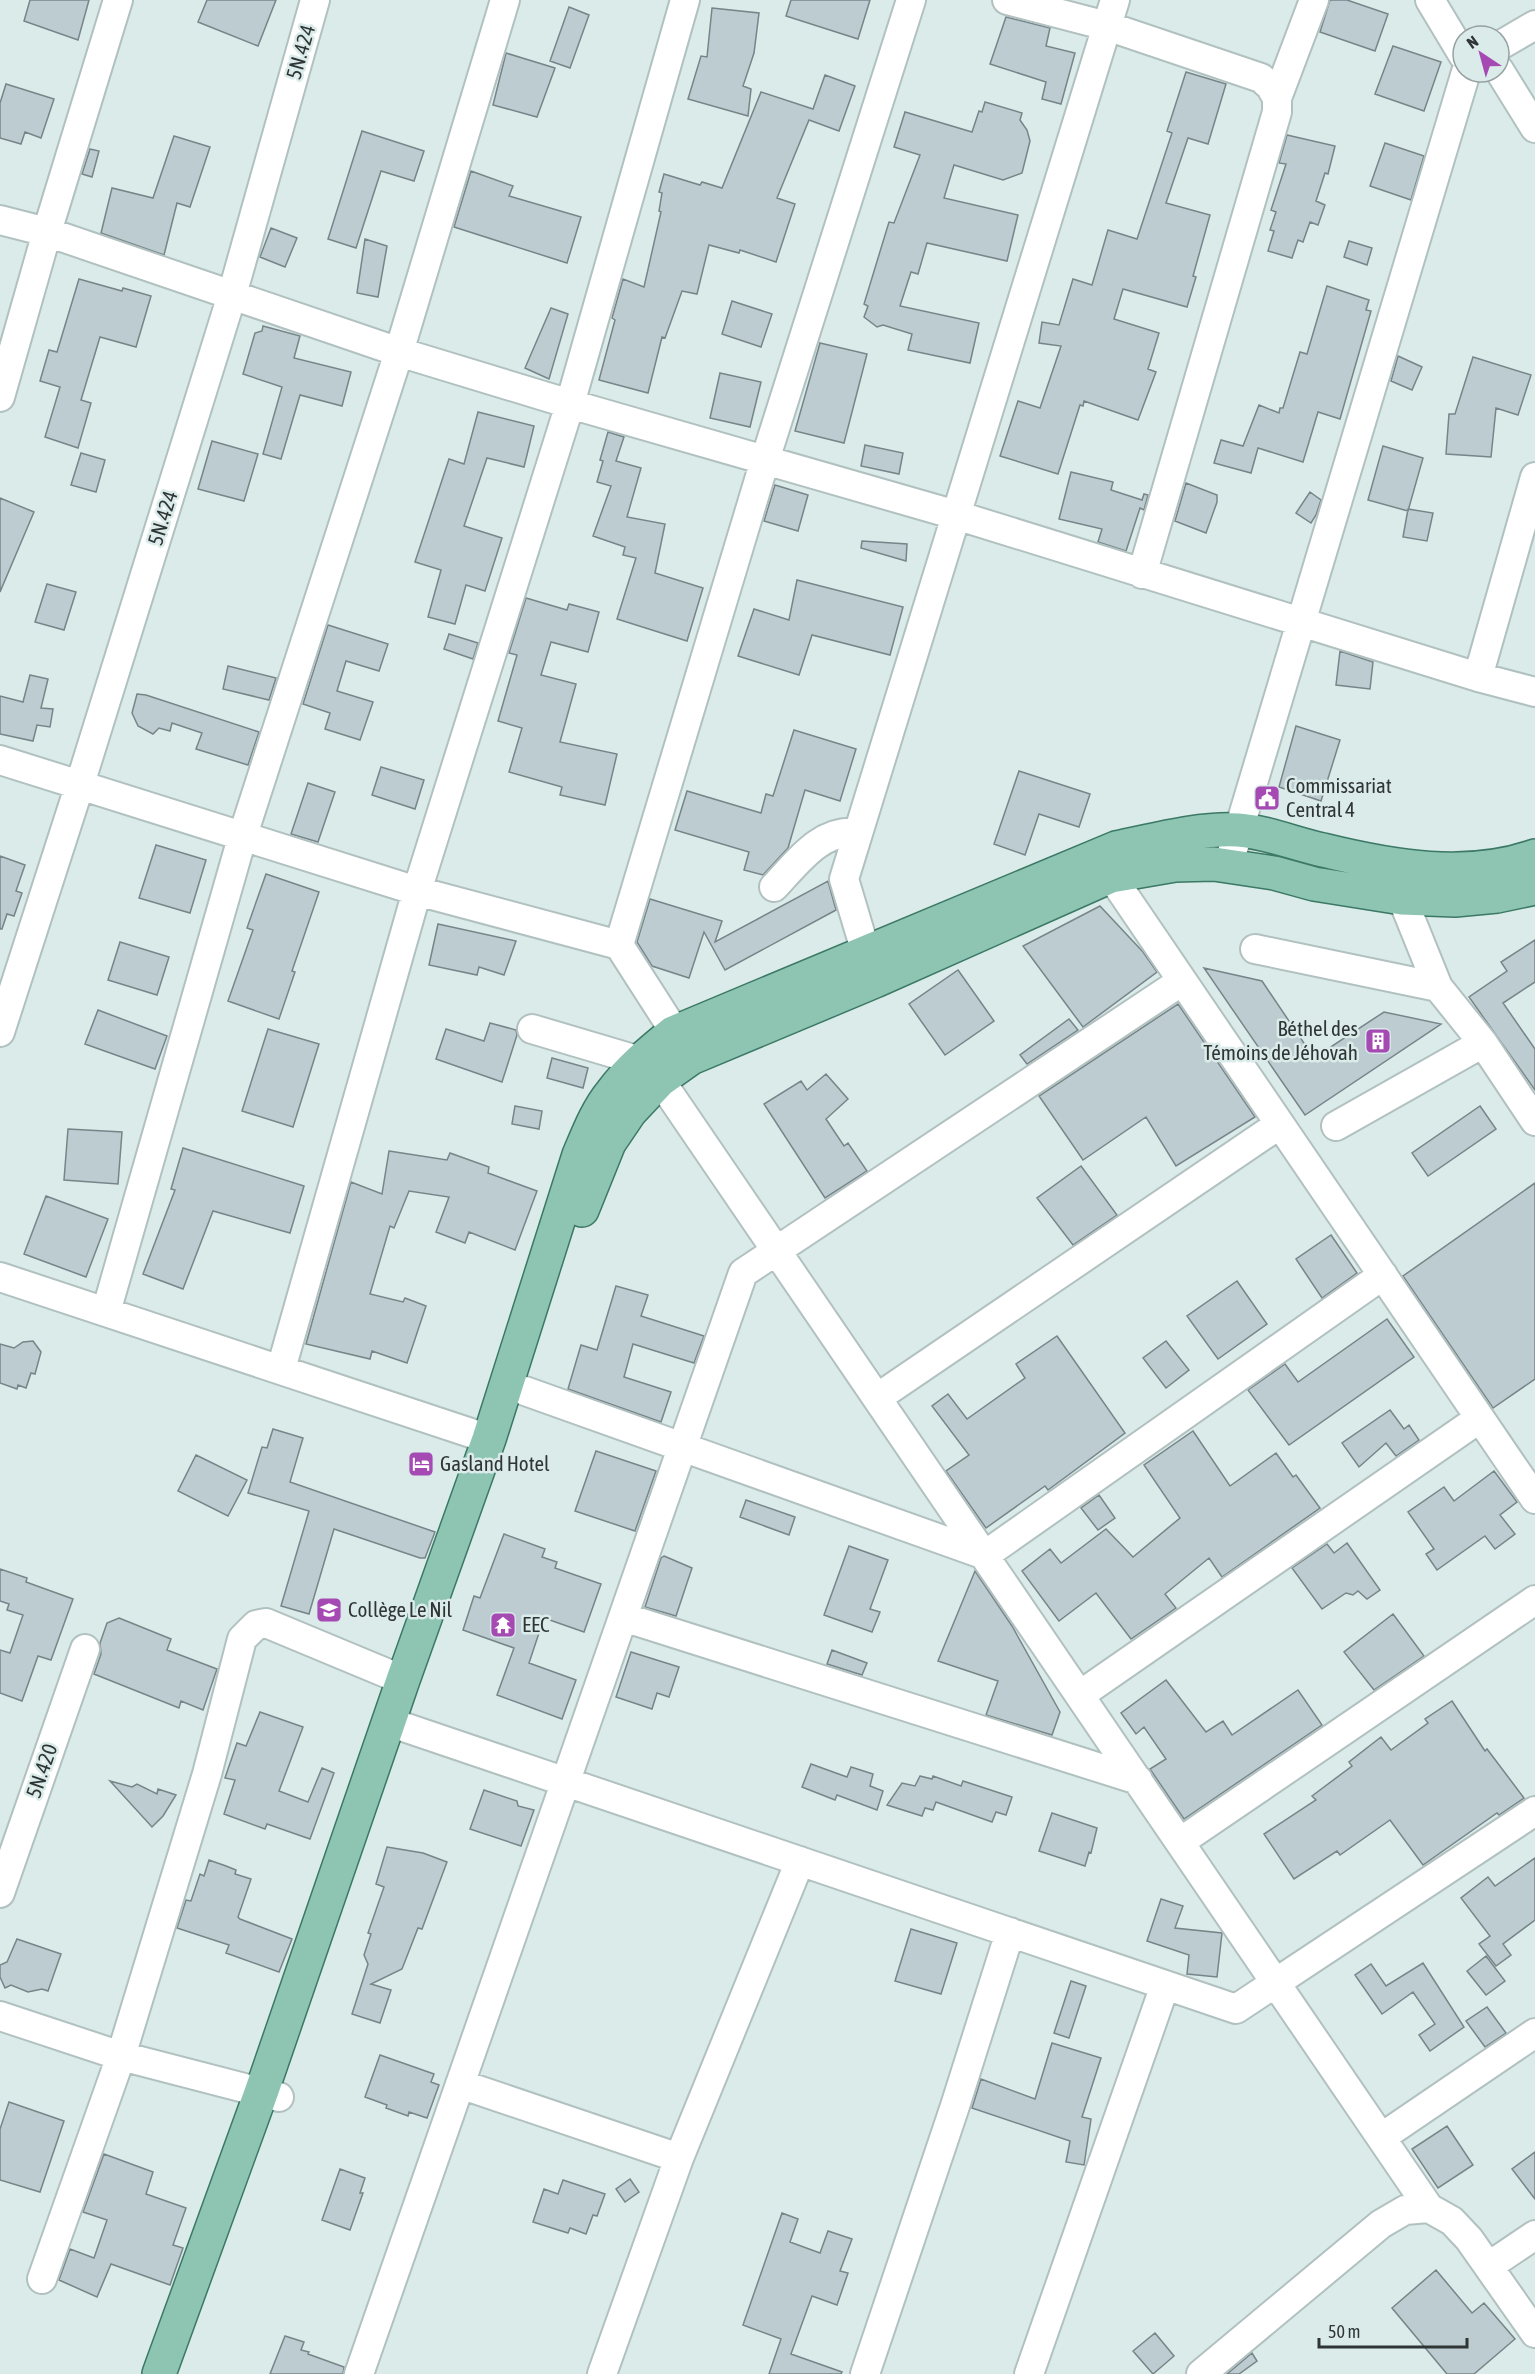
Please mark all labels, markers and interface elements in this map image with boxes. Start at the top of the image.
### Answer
street label: 5N.424 [281,22,319,82]
north arrow [1451,24,1511,84]
text: N [1463,32,1481,52]
street label: 5N.424 [142,487,182,548]
place label: Commissariat Central 4 [1286,773,1392,821]
public building icon: Commissariat Central 4 [1252,783,1282,813]
place label: Béthel des Témoins de Jéhovah [1203,1016,1358,1064]
building icon: Béthel des Témoins de Jéhovah [1363,1026,1393,1056]
hotel icon: Gasland Hotel [406,1449,436,1479]
place label: Gasland Hotel [440,1451,550,1475]
school or university icon: Collège Le Nil [314,1595,344,1625]
place label: Collège Le Nil [348,1597,453,1621]
temple icon: EEC [488,1610,518,1640]
place label: EEC [522,1612,550,1636]
street label: 5N.420 [21,1740,61,1801]
scale bar [1319,2311,1468,2349]
text: 50 m [1328,2321,1360,2342]

